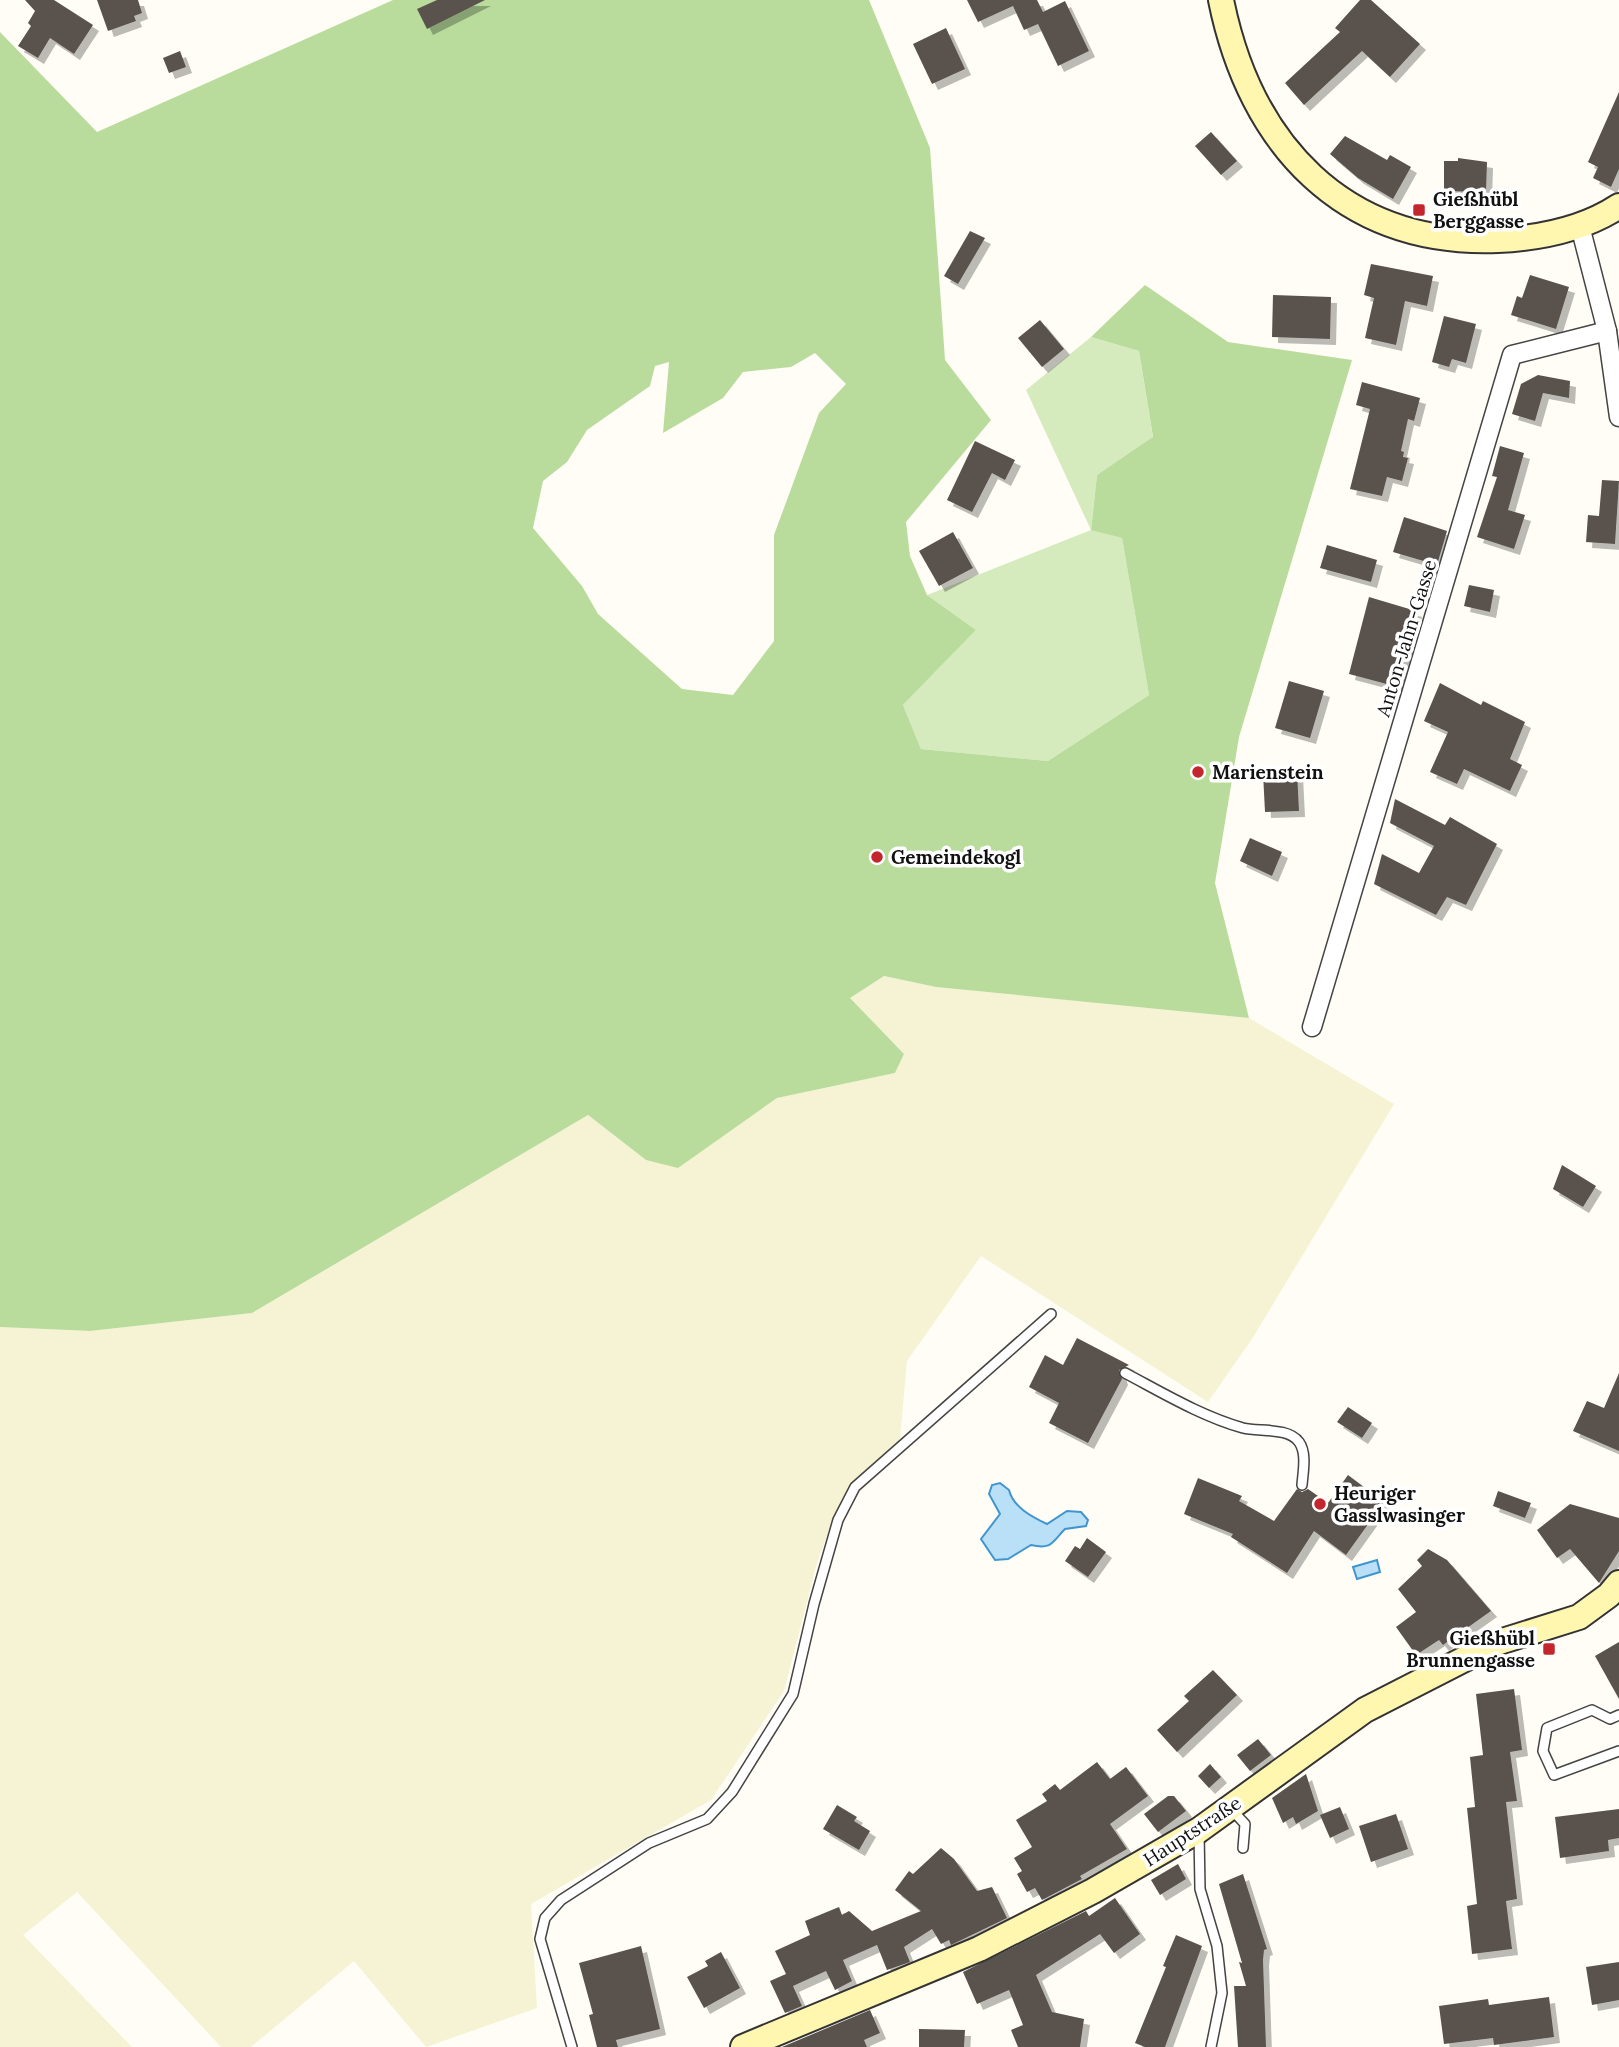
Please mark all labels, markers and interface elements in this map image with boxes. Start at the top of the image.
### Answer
place label: Gießhübl Berggasse [1433,187,1524,233]
marker: Gießhübl Berggasse [1411,202,1427,218]
street label: Anton-Jahn-Gasse [1370,557,1441,720]
place label: Marienstein [1212,760,1324,784]
marker: Marienstein [1190,764,1206,780]
place label: Gemeindekogl [891,845,1021,869]
marker: Gemeindekogl [869,849,885,865]
place label: Heuriger Gasslwasinger [1334,1481,1465,1527]
marker: Heuriger Gasslwasinger [1312,1496,1328,1512]
place label: Gießhübl Brunnengasse [1406,1626,1535,1672]
marker: Gießhübl Brunnengasse [1541,1641,1557,1657]
street label: Hauptstraße [1139,1791,1245,1871]

